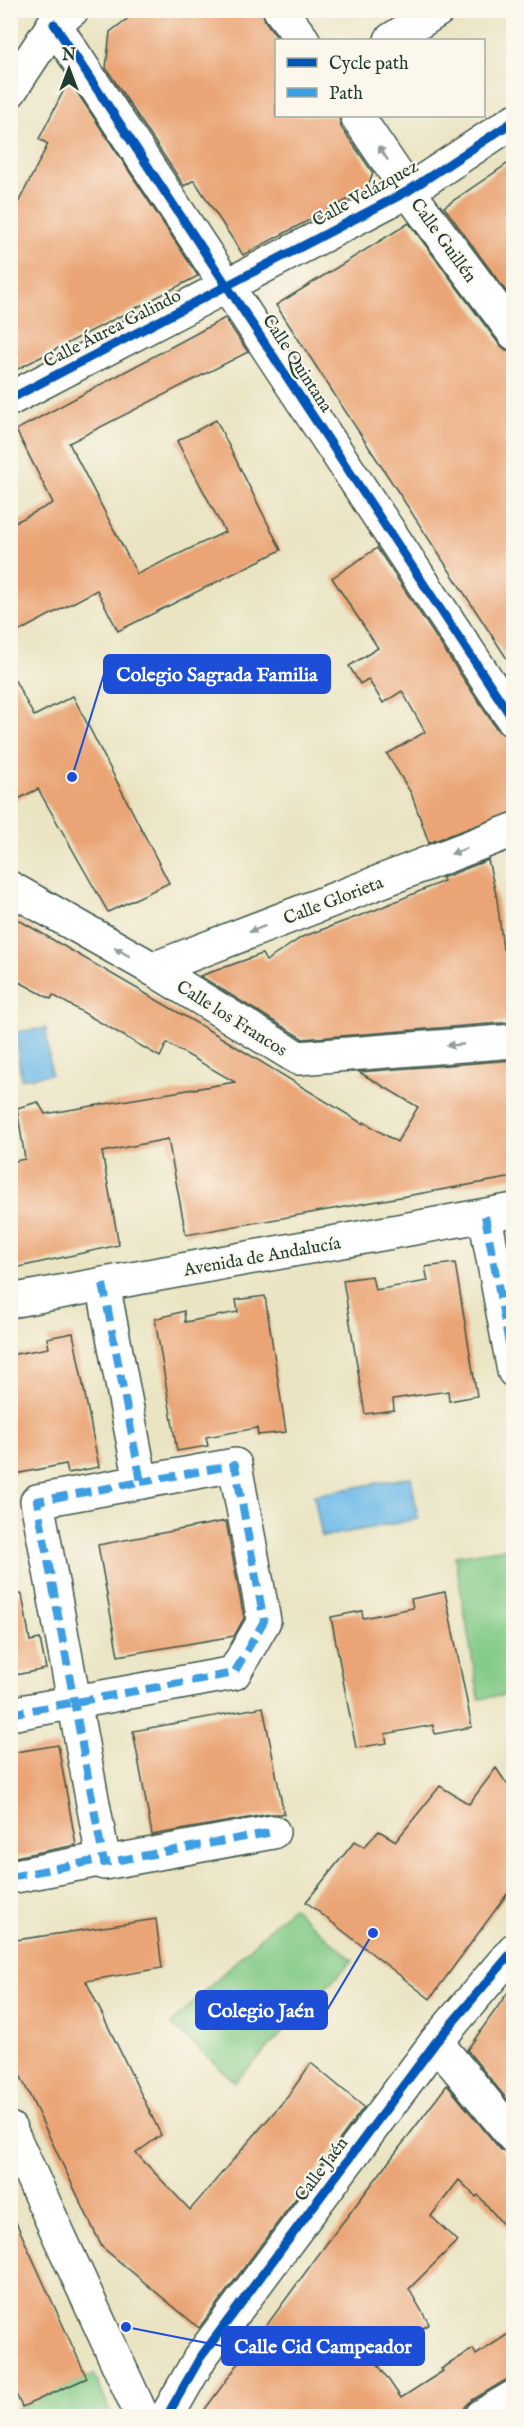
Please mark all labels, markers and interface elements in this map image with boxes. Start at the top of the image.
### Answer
north arrow [39,39,99,99]
legend [275,39,485,117]
text: N [61,46,76,66]
text: Cycle path [329,53,409,76]
text: Path [329,83,363,106]
one-way arrow [377,145,388,162]
street label: Calle Velázquez [309,156,423,233]
street label: Calle Guillén [404,194,481,288]
street label: Calle Áurea Galindo [39,283,186,374]
street label: Calle Quintana [256,310,337,417]
callout: Colegio Sagrada Familia [104,655,330,693]
text: Colegio Sagrada Familia [116,663,318,688]
one-way arrow [450,847,468,856]
street label: Calle Glorieta [280,872,387,931]
one-way arrow [248,924,266,934]
one-way arrow [114,947,131,957]
street label: Calle los Francos [172,976,291,1062]
one-way arrow [446,1040,465,1050]
street label: Avenida de Andalucía [181,1232,343,1283]
callout: Colegio Jaén [196,1991,327,2029]
text: Colegio Jaén [208,1999,315,2024]
street label: Calle Jaén [290,2133,354,2207]
callout: Calle Cid Campeador [222,2327,424,2365]
text: Calle Cid Campeador [234,2335,412,2360]

